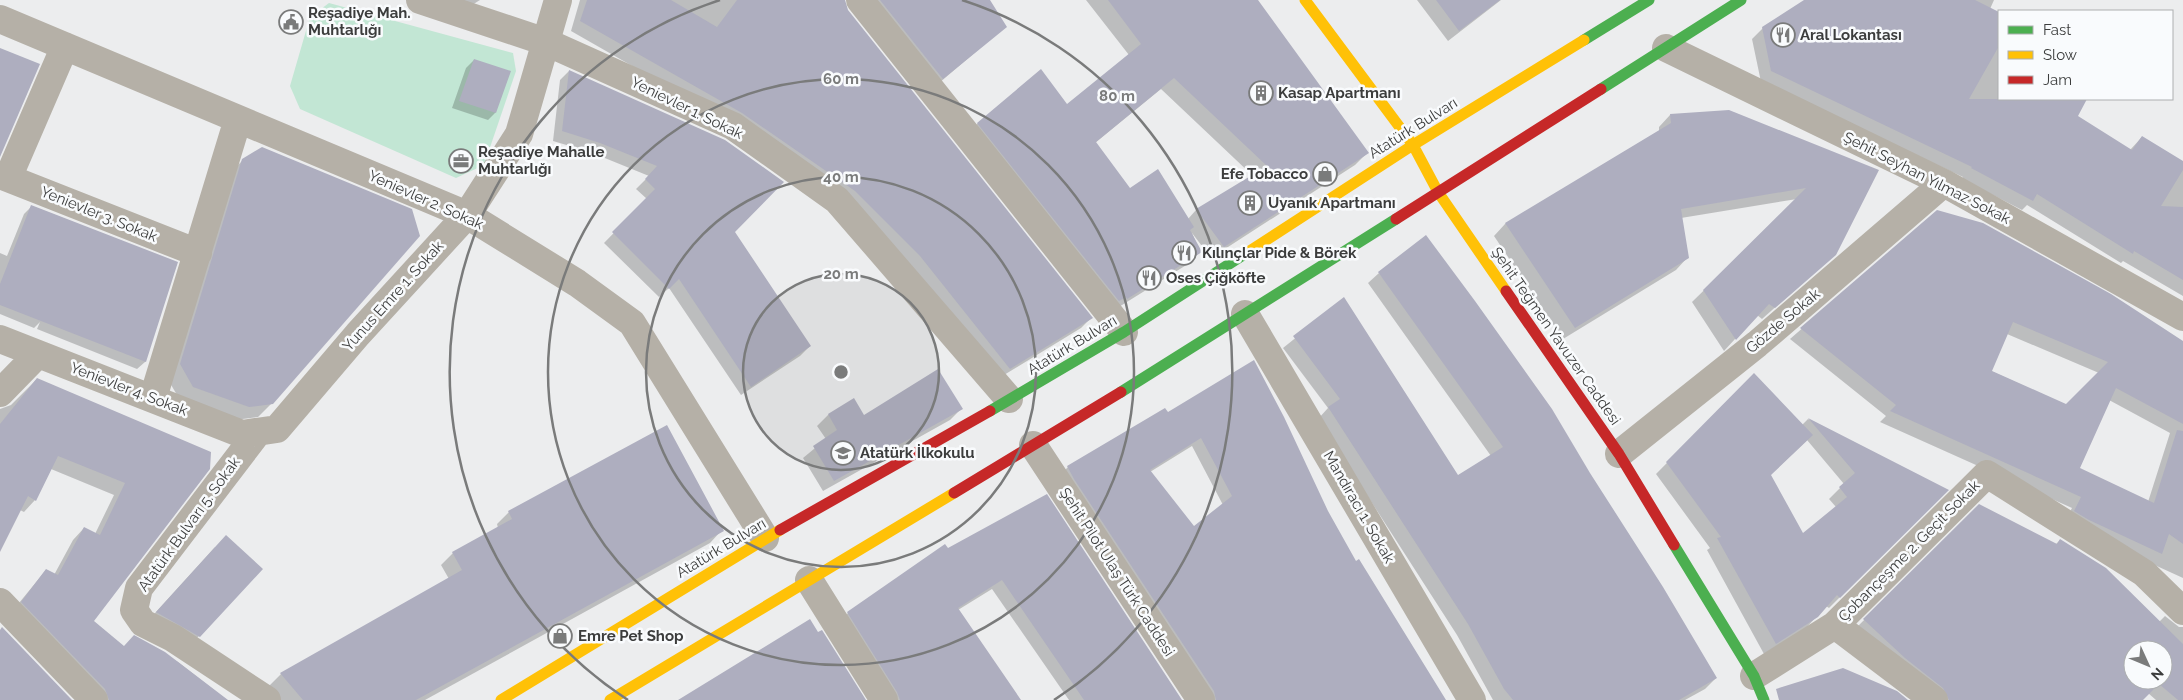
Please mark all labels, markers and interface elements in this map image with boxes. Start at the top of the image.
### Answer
place label: Reşadiye Mah. Muhtarlığı [308,4,411,39]
public building icon: Reşadiye Mah. Muhtarlığı [278,9,304,35]
legend [1998,10,2173,100]
text: Fast [2043,21,2071,39]
restaurant icon: Aral Lokantası [1770,22,1796,48]
place label: Aral Lokantası [1800,26,1902,44]
text: Slow [2043,46,2077,64]
text: 60 m [823,70,859,88]
text: Jam [2043,71,2072,89]
street label: Yenievler 1. Sokak [628,73,746,143]
building icon: Kasap Apartmanı [1248,80,1274,106]
place label: Kasap Apartmanı [1278,84,1401,102]
text: 80 m [1099,87,1135,105]
street label: Atatürk Bulvarı [1365,94,1461,162]
street label: Şehit Seyhan Yılmaz Sokak [1841,128,2014,228]
place label: Reşadiye Mahalle Muhtarlığı [478,143,604,178]
office icon: Reşadiye Mahalle Muhtarlığı [448,148,474,174]
shop icon: Efe Tobacco [1312,161,1338,187]
place label: Efe Tobacco [1221,165,1308,183]
street label: Yenievler 2. Sokak [366,167,486,233]
text: 40 m [823,168,859,186]
street label: Yenievler 3. Sokak [38,182,160,246]
building icon: Uyanık Apartmanı [1237,190,1263,216]
place label: Uyanık Apartmanı [1268,194,1396,212]
street label: Yunus Emre 1. Sokak [339,237,447,355]
restaurant icon: Kılınçlar Pide & Börek [1171,240,1197,266]
place label: Kılınçlar Pide & Börek [1202,244,1357,262]
street label: Şehit Teğmen Yavuzer Caddesi [1488,244,1624,428]
text: 20 m [823,265,859,283]
restaurant icon: Oses Çiğköfte [1136,265,1162,291]
place label: Oses Çiğköfte [1166,269,1266,287]
street label: Gözde Sokak [1742,285,1824,357]
street label: Atatürk Bulvarı [1024,311,1120,379]
street label: Yenievler 4. Sokak [68,358,190,420]
centre of rings [832,363,850,381]
school or university icon: Atatürk İlkokulu [830,440,856,466]
place label: Atatürk İlkokulu [860,444,975,462]
street label: Mandıracı 1. Sokak [1320,448,1398,566]
street label: Atatürk Bulvarı 5. Sokak [134,453,244,595]
street label: Çobançeşme 2. Geçit Sokak [1835,477,1983,625]
street label: Şehit Pilot Ulaş Türk Caddesi [1056,484,1178,660]
street label: Atatürk Bulvarı [673,514,769,582]
shop icon: Emre Pet Shop [547,623,573,649]
place label: Emre Pet Shop [578,627,684,645]
north arrow [2123,640,2173,690]
text: N [2148,665,2167,683]

